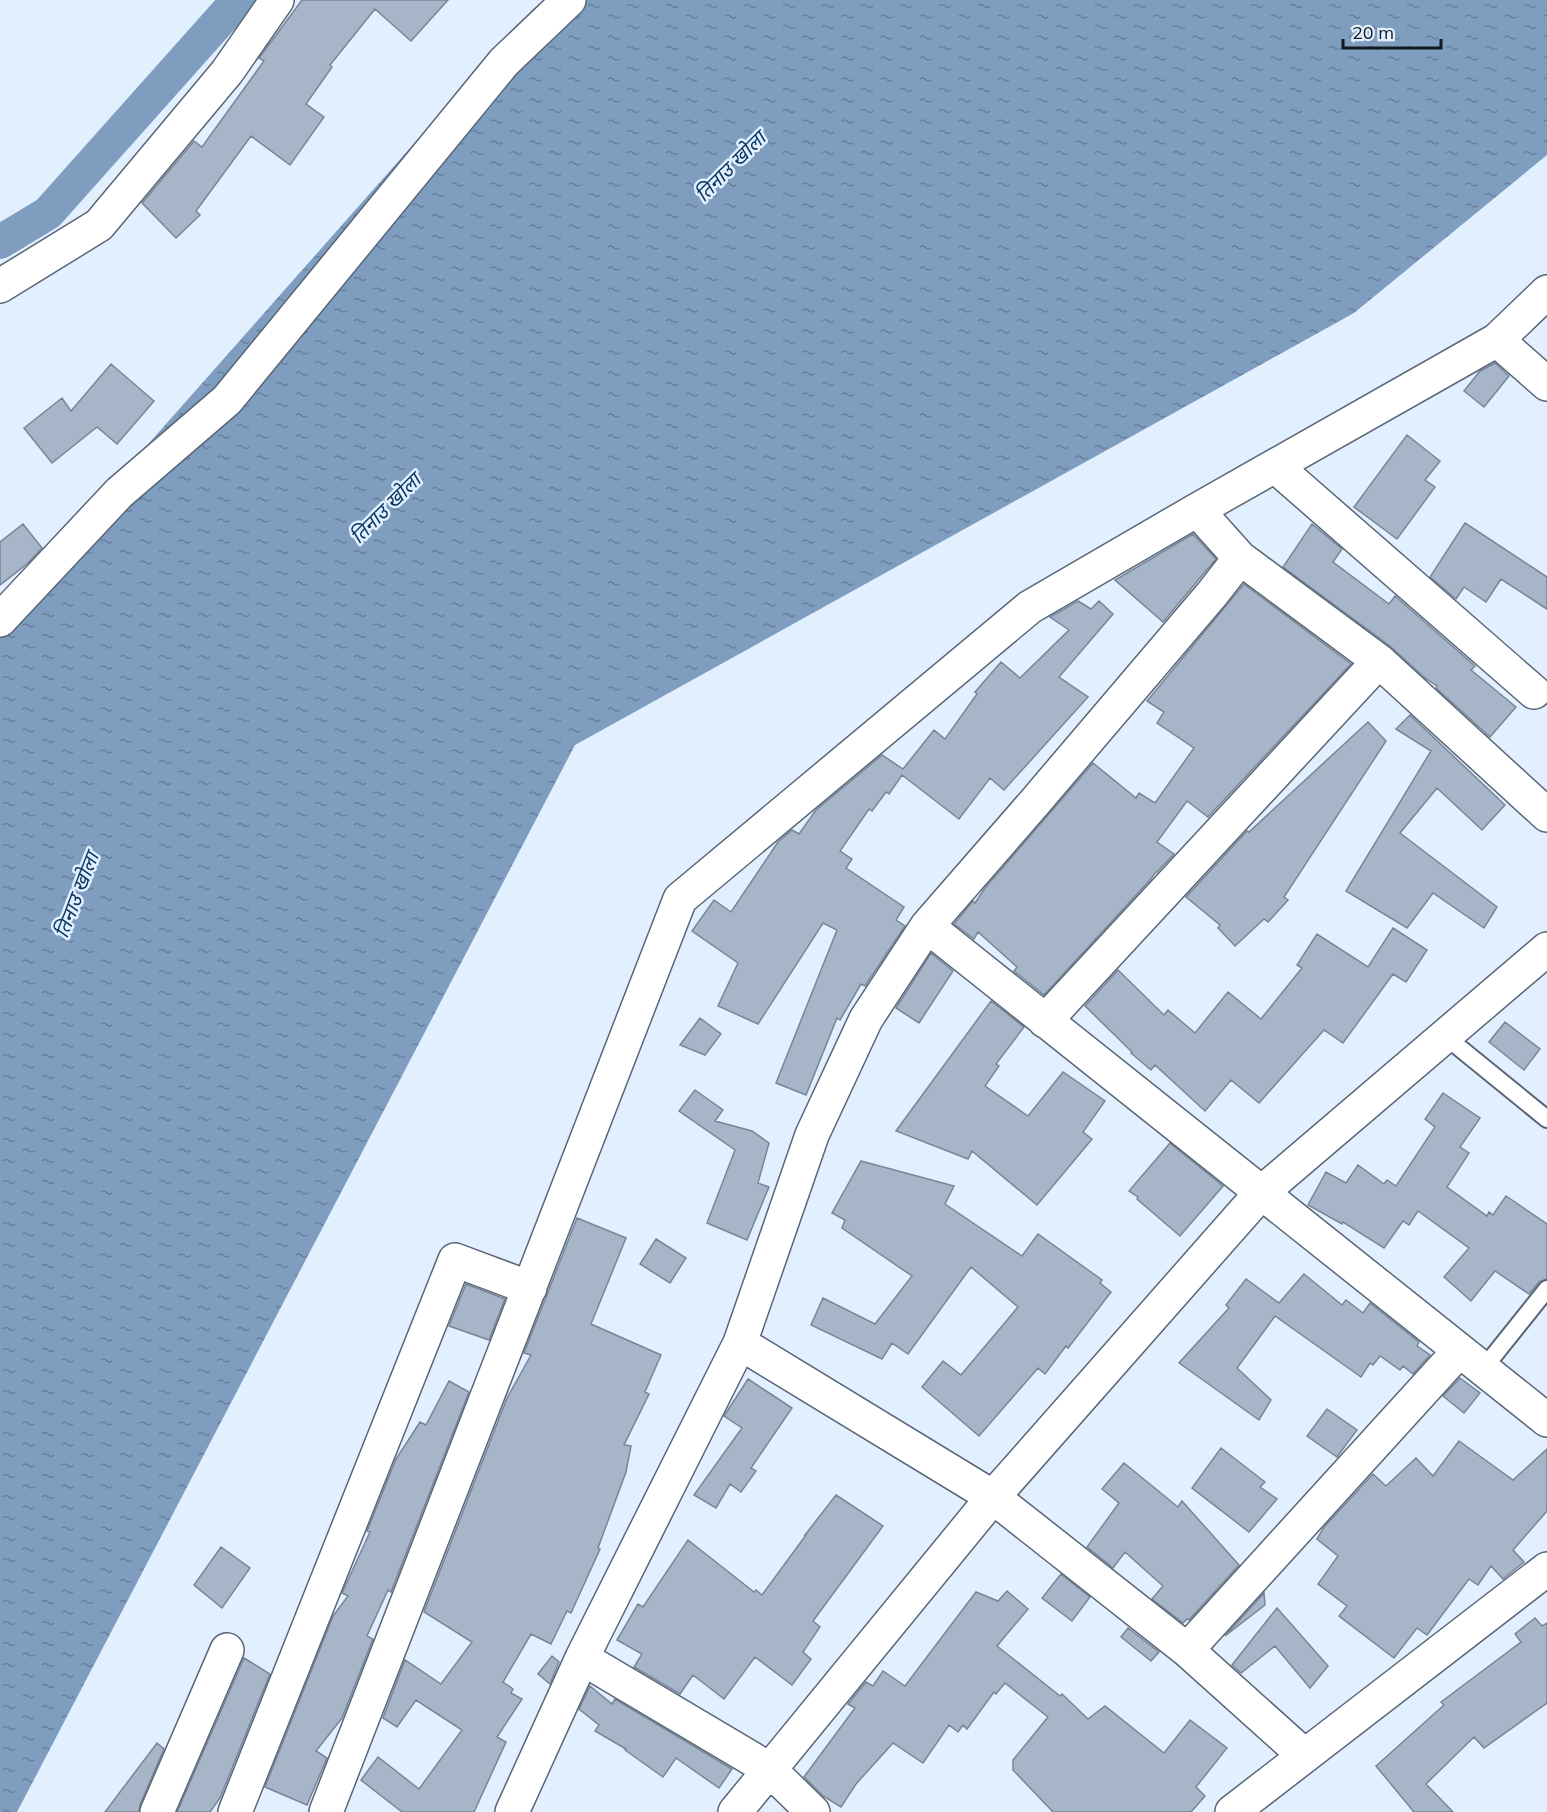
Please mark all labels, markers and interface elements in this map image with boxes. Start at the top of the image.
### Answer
scale bar [1343,12,1440,50]
text: 20 m [1352,21,1394,44]
water label: तिनाउ खोला [690,123,773,206]
water label: तिनाउ खोला [345,465,428,548]
water label: तिनाउ खोला [48,845,105,941]

